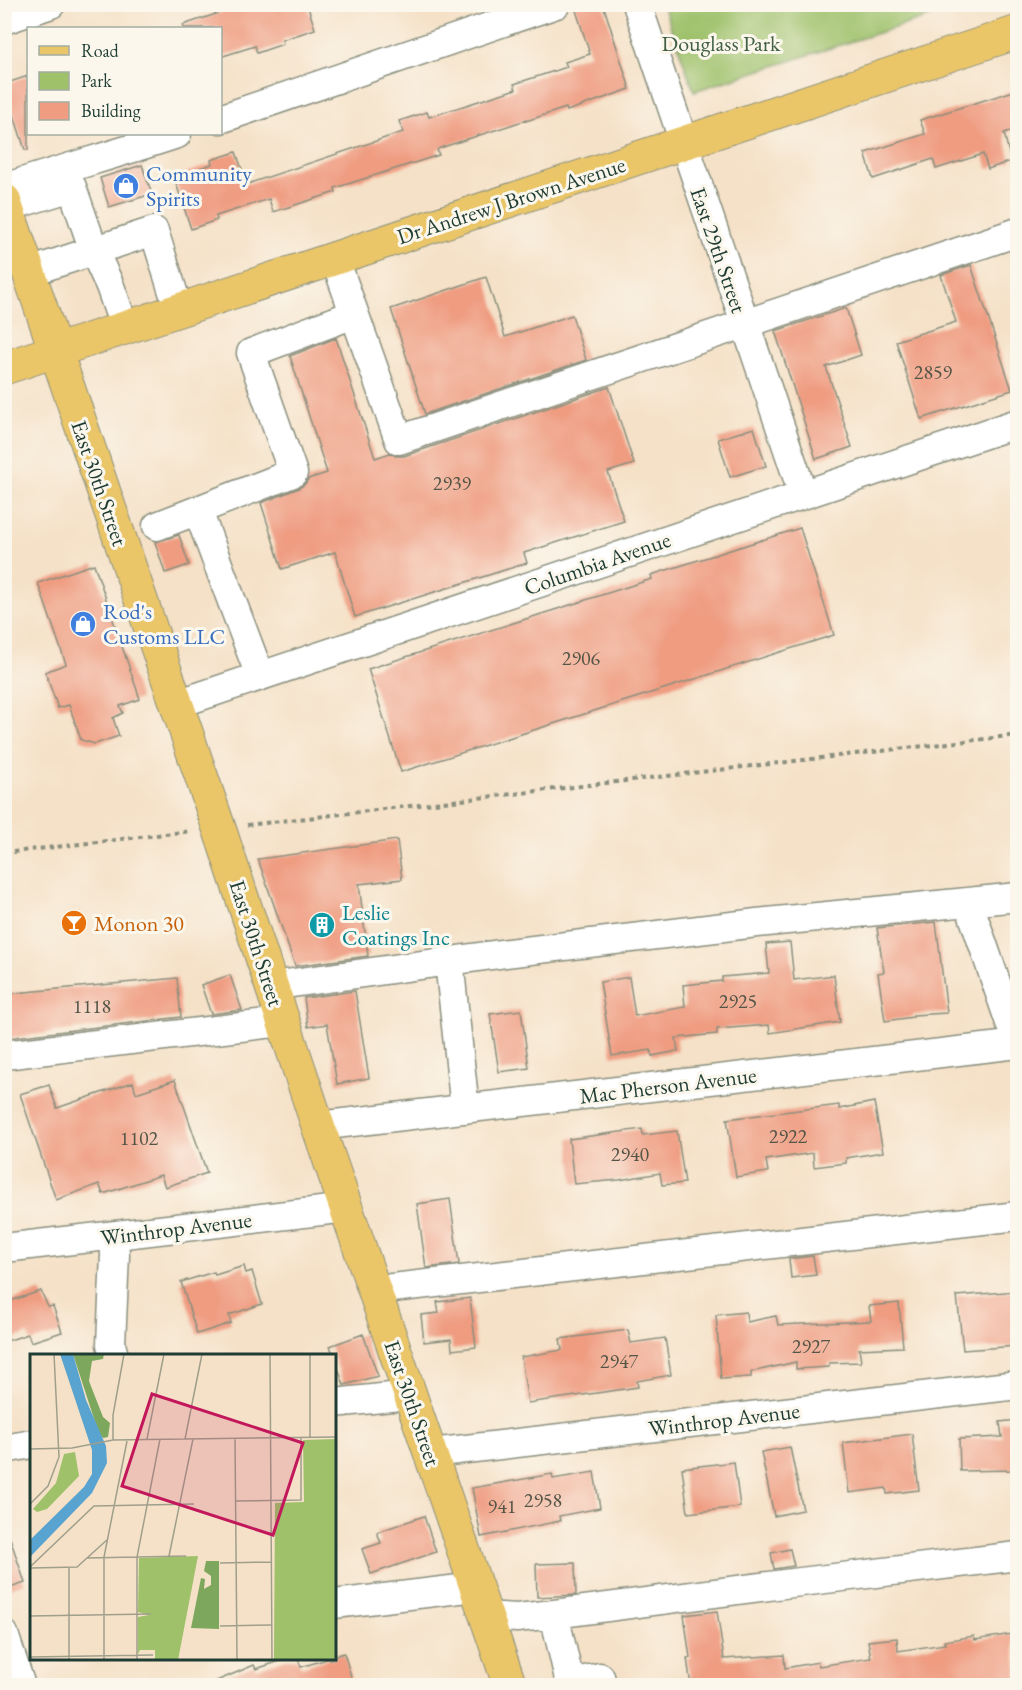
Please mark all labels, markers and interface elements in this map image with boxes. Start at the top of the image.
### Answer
legend [27,27,222,135]
park label: Douglass Park [662,29,781,58]
text: Road [81,39,120,62]
text: Park [81,69,112,92]
text: Building [81,99,141,122]
street label: Dr Andrew J Brown Avenue [393,150,630,251]
place label: Community Spirits [146,159,252,213]
shop icon: Community Spirits [111,171,141,201]
street label: East 29th Street [683,183,754,317]
house number: 2859 [914,359,953,385]
street label: East 30th Street [64,416,135,550]
house number: 2939 [433,470,472,496]
street label: Columbia Avenue [520,525,675,602]
place label: Rod's Customs LLC [103,597,225,651]
shop icon: Rod's Customs LLC [68,609,98,639]
house number: 2906 [562,645,601,671]
street label: East 30th Street [222,876,291,1010]
place label: Leslie Coatings Inc [342,898,450,952]
bar icon: Monon 30 [59,908,89,938]
place label: Monon 30 [94,909,184,938]
building icon: Leslie Coatings Inc [307,910,337,940]
house number: 2925 [719,988,757,1014]
house number: 1118 [73,993,111,1019]
street label: Mac Pherson Avenue [578,1060,759,1111]
house number: 2922 [769,1123,808,1149]
house number: 1102 [120,1125,159,1151]
house number: 2940 [611,1141,650,1167]
street label: Winthrop Avenue [99,1205,254,1252]
house number: 2927 [792,1333,831,1359]
street label: East 30th Street [377,1336,448,1470]
house number: 2947 [600,1348,639,1374]
inset map [30,1354,336,1660]
street label: Winthrop Avenue [647,1396,802,1443]
house number: 2958 [524,1487,562,1513]
house number: 941 [488,1493,516,1519]

